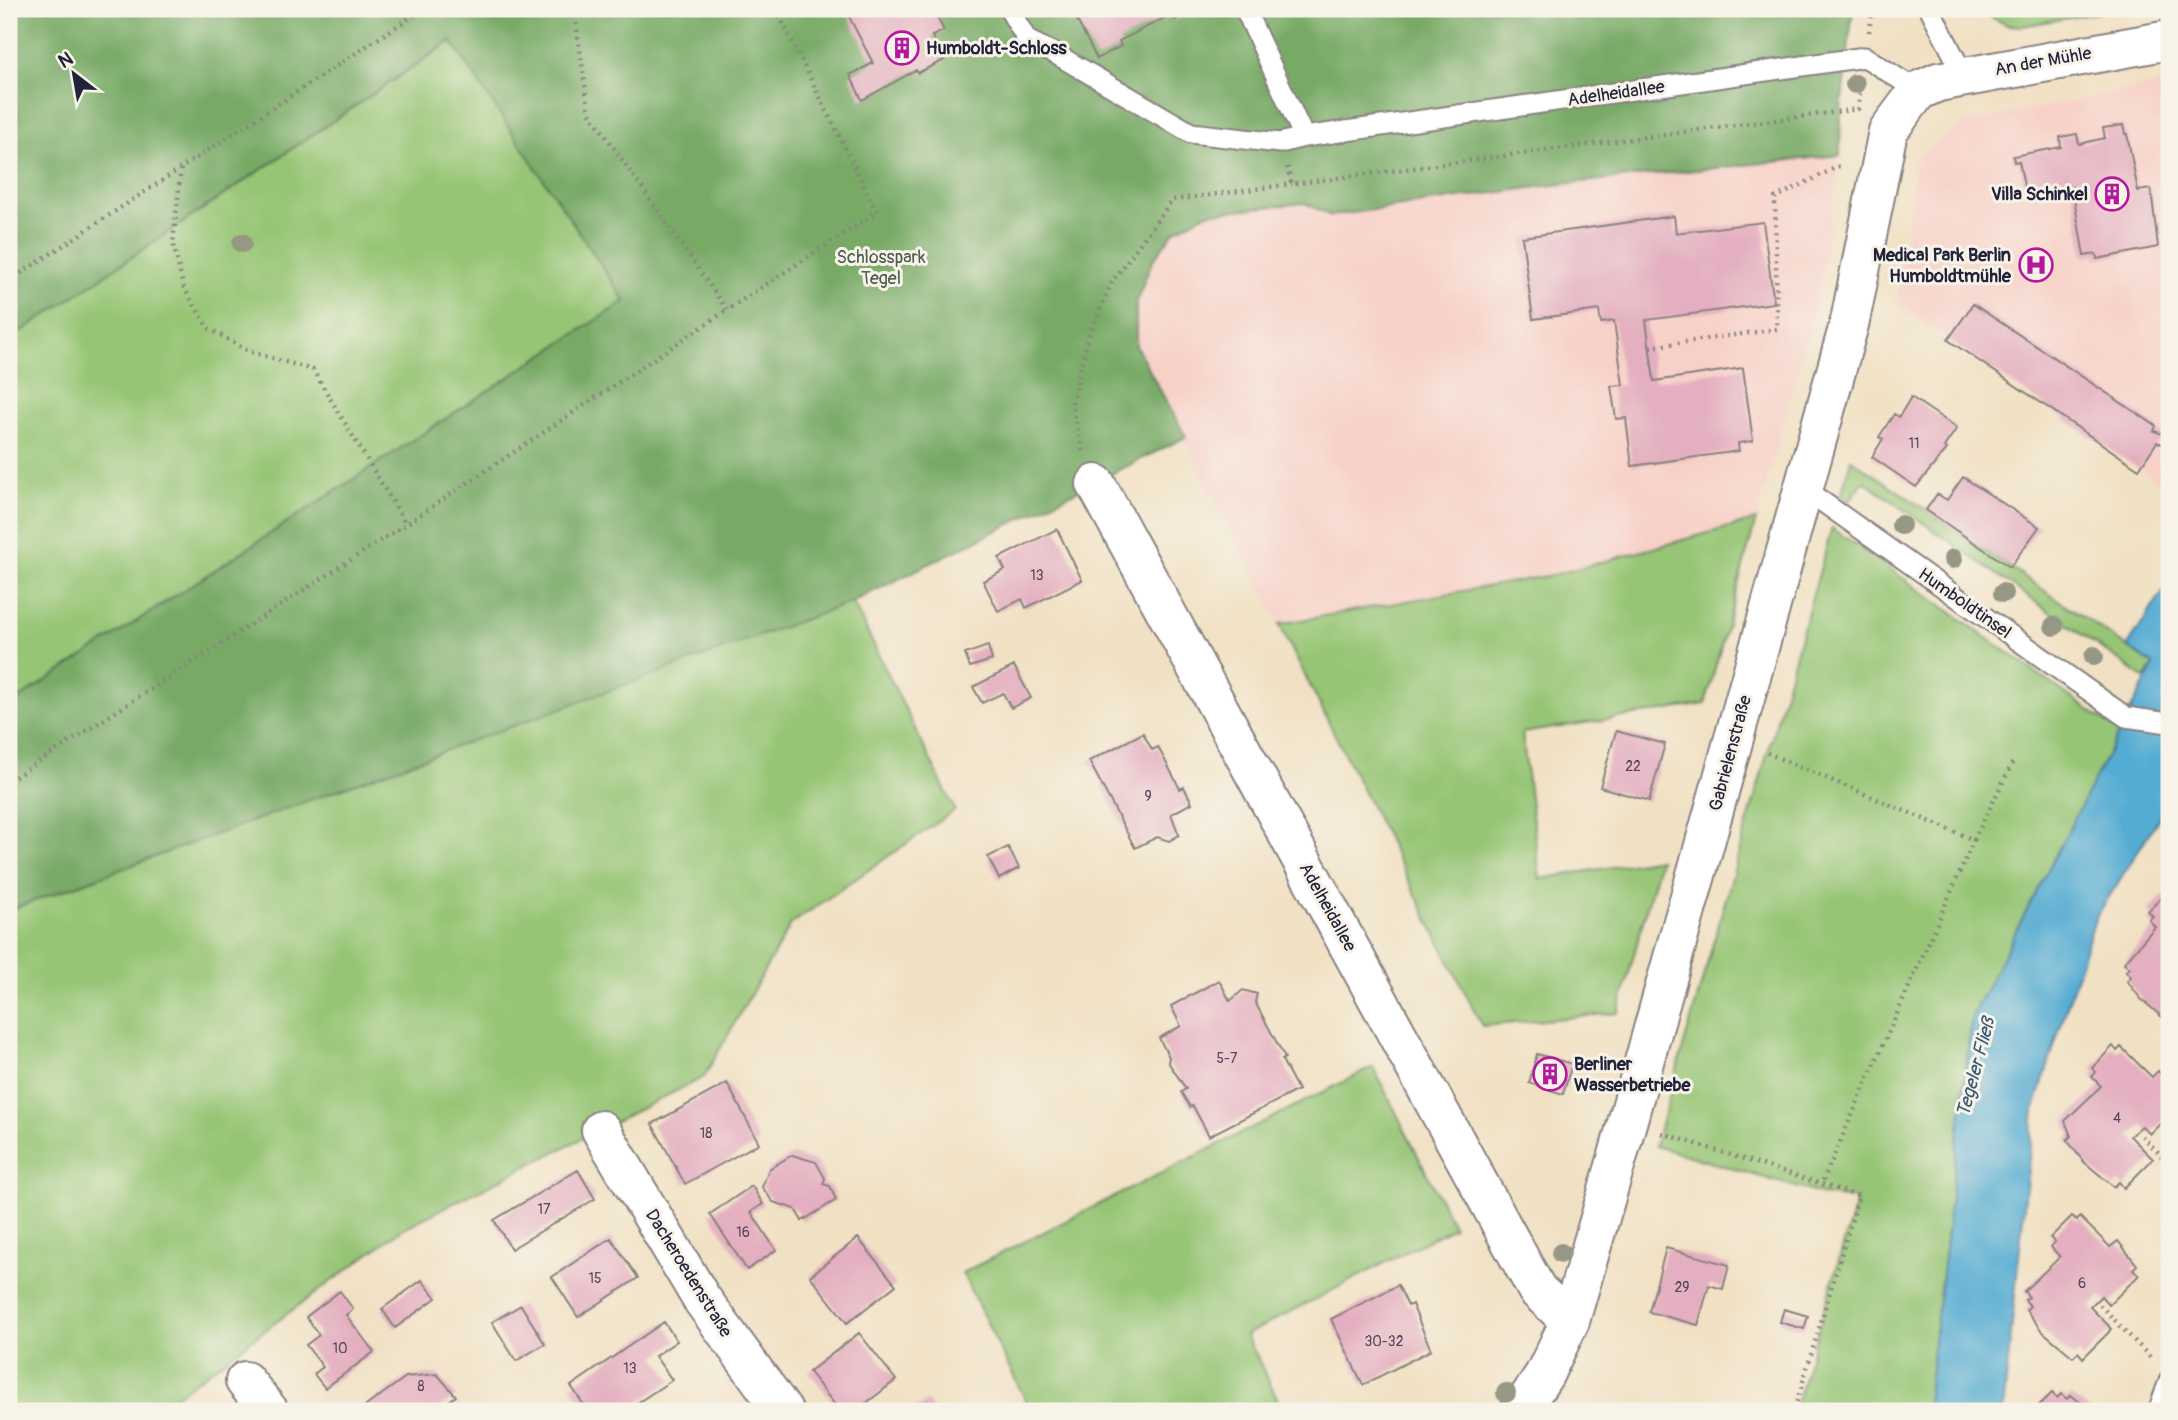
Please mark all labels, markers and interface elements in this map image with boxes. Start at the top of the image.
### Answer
building icon: Humboldt-Schloss [883,29,921,67]
place label: Humboldt-Schloss [926,37,1067,60]
north arrow [38,38,108,108]
street label: An der Mühle [1993,42,2093,81]
text: N [54,47,78,74]
street label: Adelheidallee [1566,75,1666,112]
building icon: Villa Schinkel [2093,175,2131,213]
place label: Villa Schinkel [1991,183,2088,206]
place label: Medical Park Berlin Humboldtmühle [1873,244,2012,288]
park label: Schlosspark Tegel [837,246,926,290]
hospital icon: Medical Park Berlin Humboldtmühle [2017,246,2055,284]
house number: 11 [1909,435,1919,452]
street label: Humboldtinsel [1914,563,2016,644]
house number: 13 [1030,567,1044,584]
street label: Gabrielenstraße [1704,693,1757,814]
house number: 22 [1625,758,1641,775]
house number: 9 [1144,788,1152,805]
street label: Adelheidallee [1294,859,1361,956]
water label: Tegeler Fließ [1951,1013,2001,1119]
house number: 5-7 [1217,1050,1238,1067]
place label: Berliner Wasserbetriebe [1574,1053,1691,1097]
building icon: Berliner Wasserbetriebe [1531,1055,1569,1093]
house number: 4 [2113,1110,2121,1127]
house number: 18 [700,1125,712,1142]
house number: 17 [538,1201,551,1218]
street label: Dacheroedenstraße [640,1205,737,1342]
house number: 16 [736,1224,750,1241]
house number: 15 [588,1270,602,1287]
house number: 6 [2078,1275,2086,1292]
house number: 29 [1674,1279,1690,1296]
house number: 30-32 [1365,1333,1404,1350]
house number: 10 [332,1340,348,1357]
house number: 13 [623,1360,637,1377]
house number: 8 [417,1378,425,1395]

